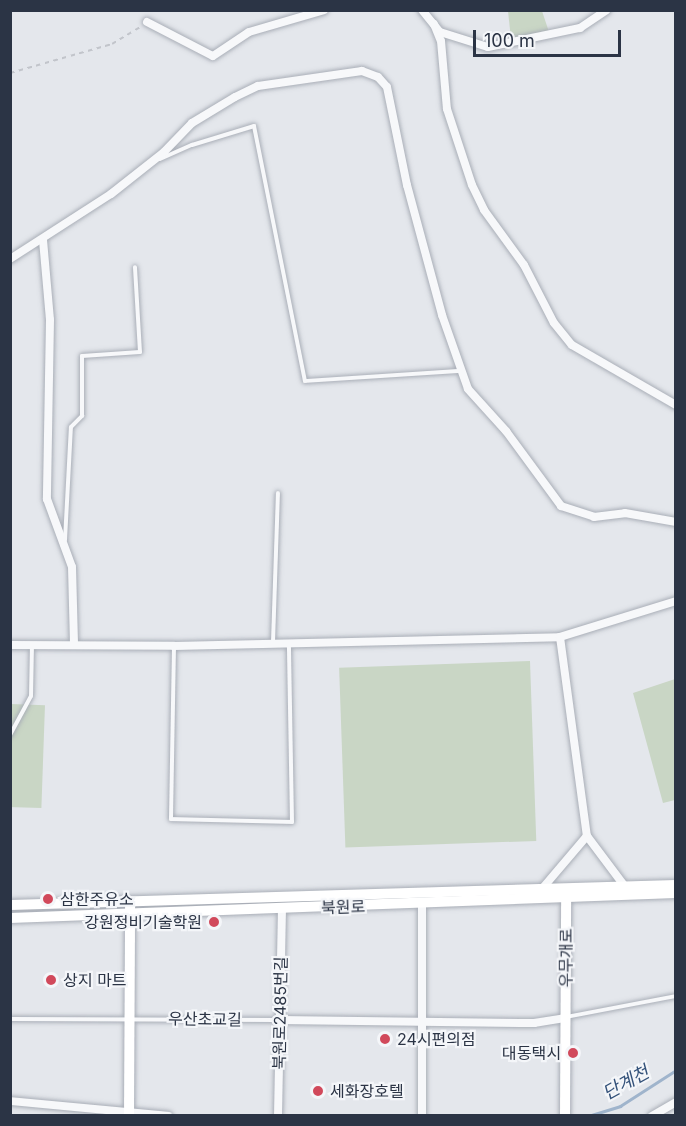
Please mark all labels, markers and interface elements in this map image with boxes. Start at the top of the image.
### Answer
scale bar [476,18,624,56]
text: 100 m [484,30,535,51]
place label: 삼한주유소 [60,889,134,909]
marker: 삼한주유소 [41,892,55,906]
street label: 북원로 [321,897,365,917]
place label: 강원정비기술학원 [84,912,202,932]
marker: 강원정비기술학원 [207,915,221,929]
street label: 우무개로 [556,929,576,987]
street label: 북원로2485번길 [269,956,291,1070]
place label: 상지 마트 [63,970,126,990]
marker: 상지 마트 [44,973,58,987]
street label: 우산초교길 [168,1009,242,1029]
place label: 24시편의점 [397,1029,476,1049]
marker: 24시편의점 [378,1032,392,1046]
place label: 대동택시 [502,1043,561,1063]
marker: 대동택시 [566,1046,580,1060]
water label: 단계천 [599,1062,653,1104]
place label: 세화장호텔 [330,1081,404,1101]
marker: 세화장호텔 [311,1084,325,1098]

